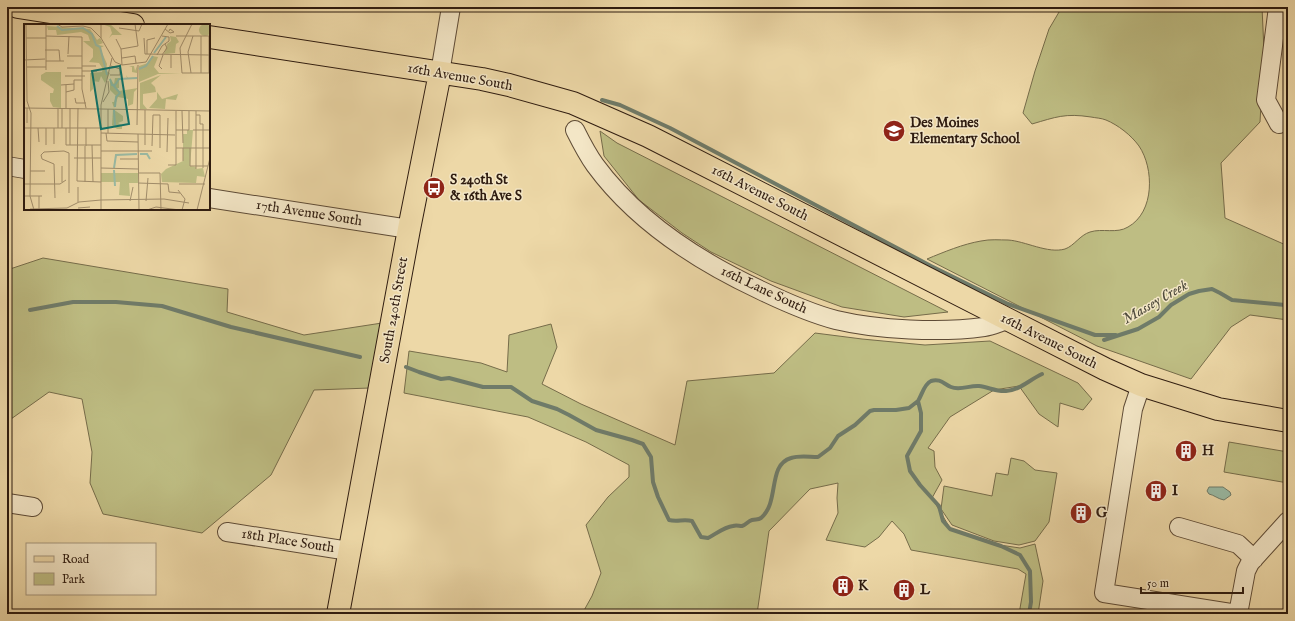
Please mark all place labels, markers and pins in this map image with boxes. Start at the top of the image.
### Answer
place label: Des Moines Elementary School [910,114,1021,148]
school or university icon: Des Moines Elementary School [881,118,907,144]
place label: S 240th St & 16th Ave S [450,171,522,205]
bus stop icon: S 240th St & 16th Ave S [421,175,447,201]
building icon: H [1173,438,1199,464]
place label: H [1202,442,1214,460]
building icon: I [1143,478,1169,504]
place label: I [1172,482,1178,500]
building icon: G [1068,500,1094,526]
place label: G [1096,504,1108,522]
building icon: K [830,573,856,599]
place label: K [858,577,869,595]
building icon: L [891,577,917,603]
place label: L [920,581,931,599]

